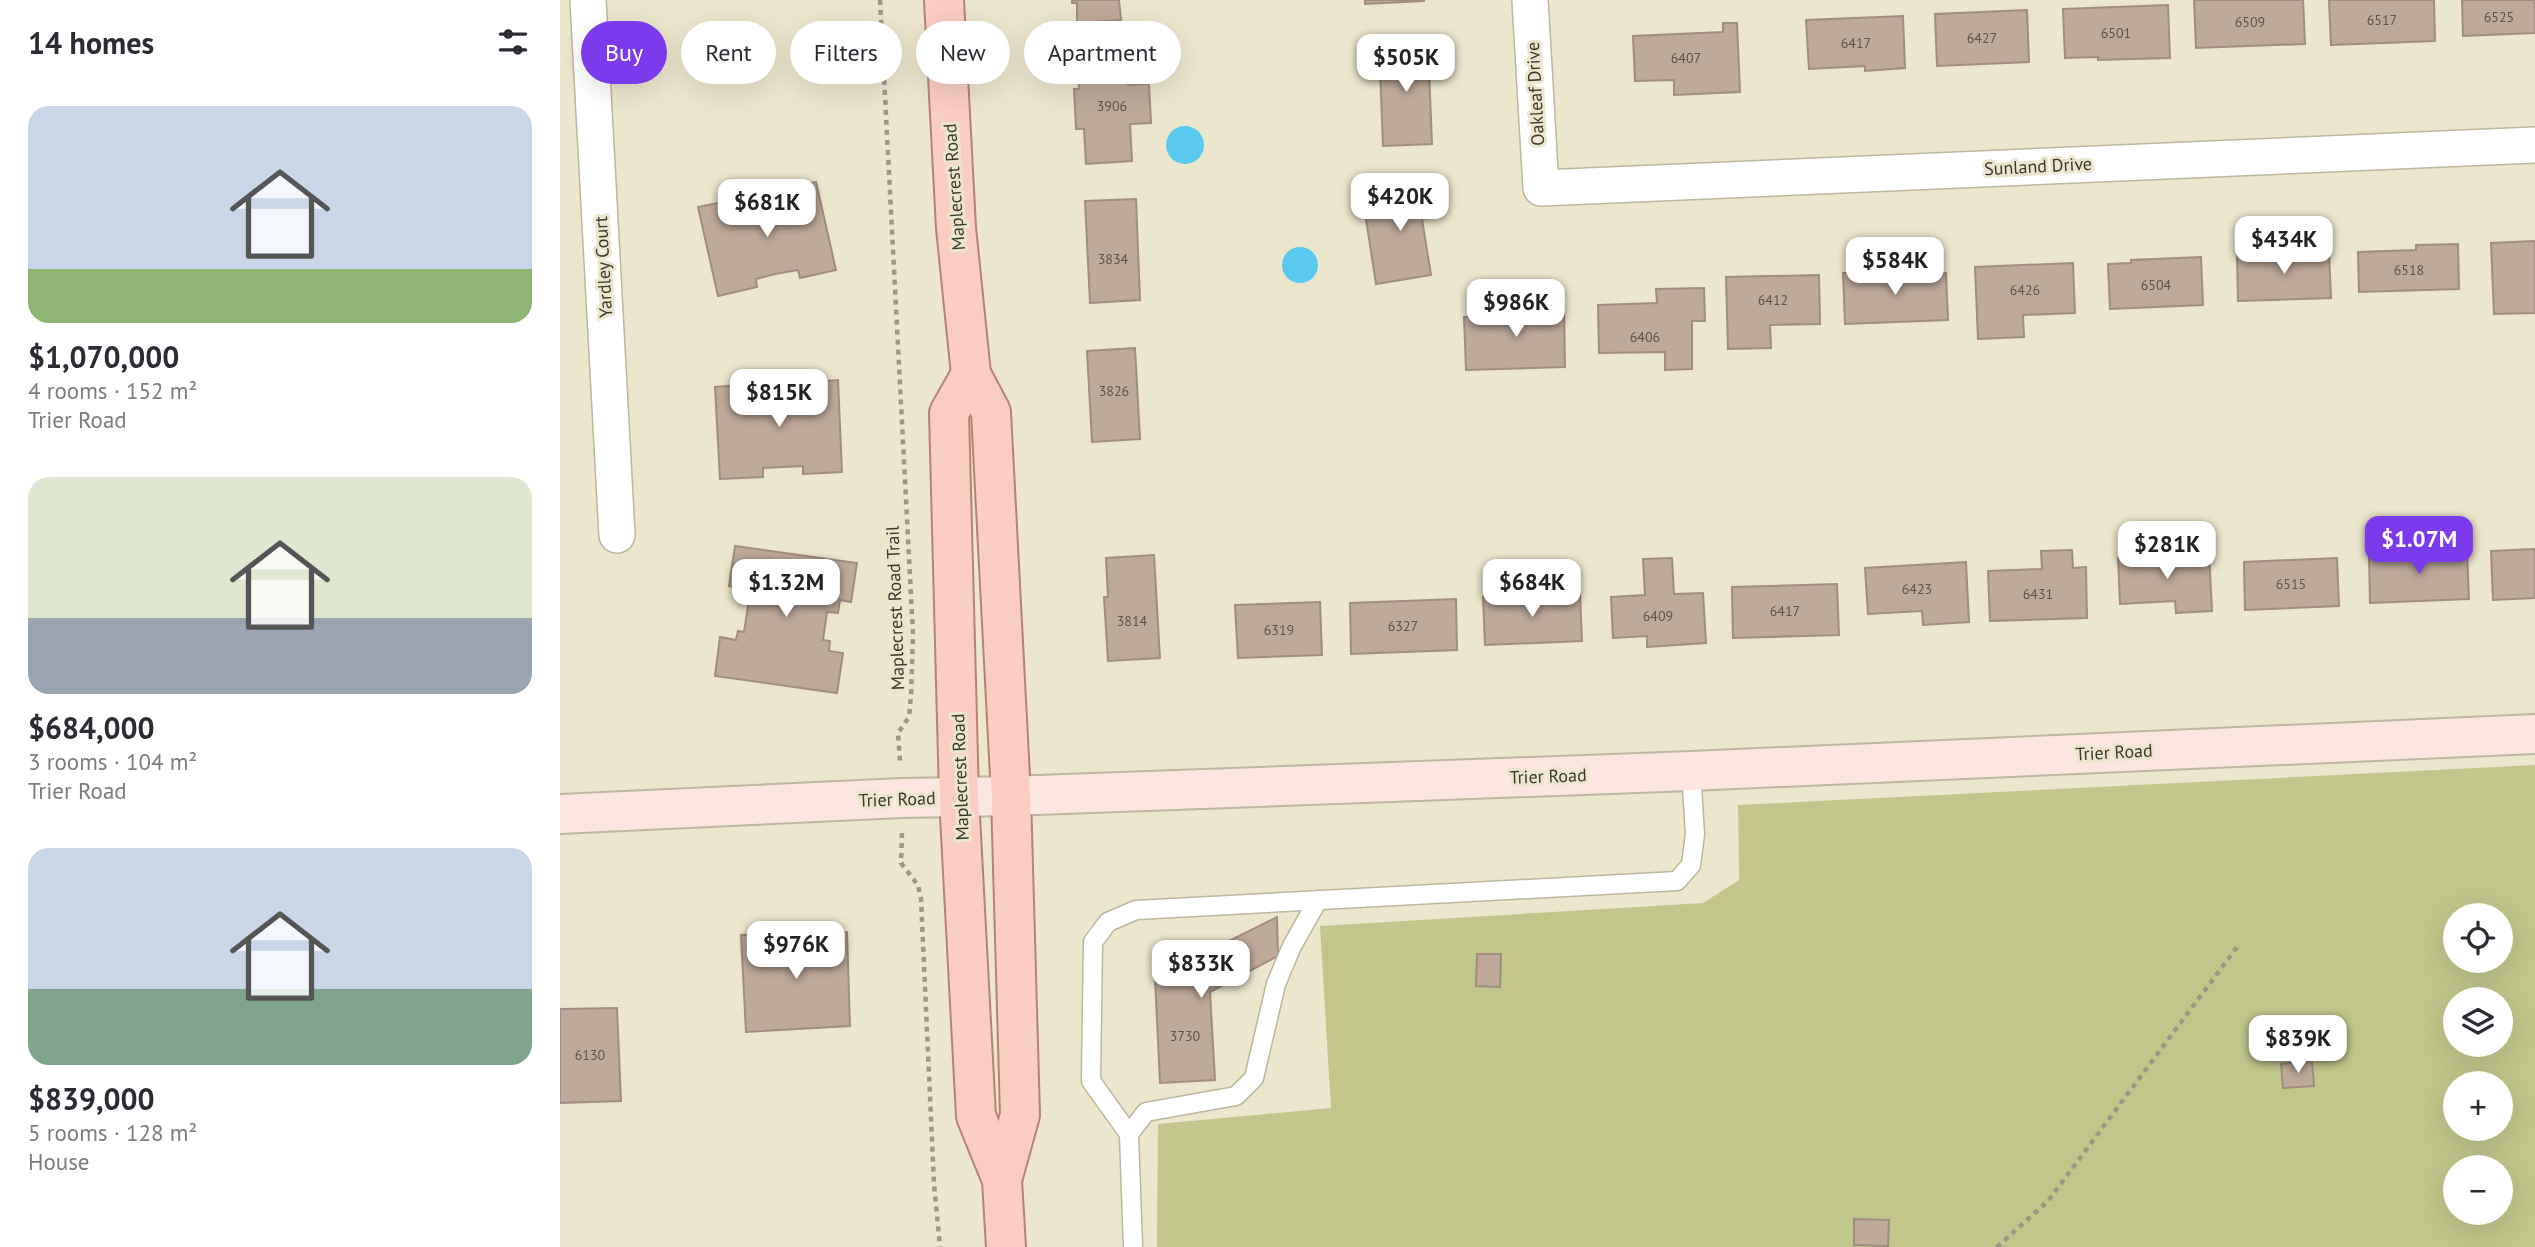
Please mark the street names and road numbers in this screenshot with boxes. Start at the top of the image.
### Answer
street label: Oakleaf Drive [1521,41,1549,147]
street label: Maplecrest Road [938,123,970,251]
street label: Sunland Drive [1983,152,2093,180]
street label: Yardley Court [589,216,617,318]
street label: Maplecrest Road Trail [881,525,909,691]
street label: Maplecrest Road [946,713,974,841]
street label: Trier Road [2075,738,2153,766]
street label: Trier Road [1509,763,1587,789]
street label: Trier Road [858,786,936,812]

